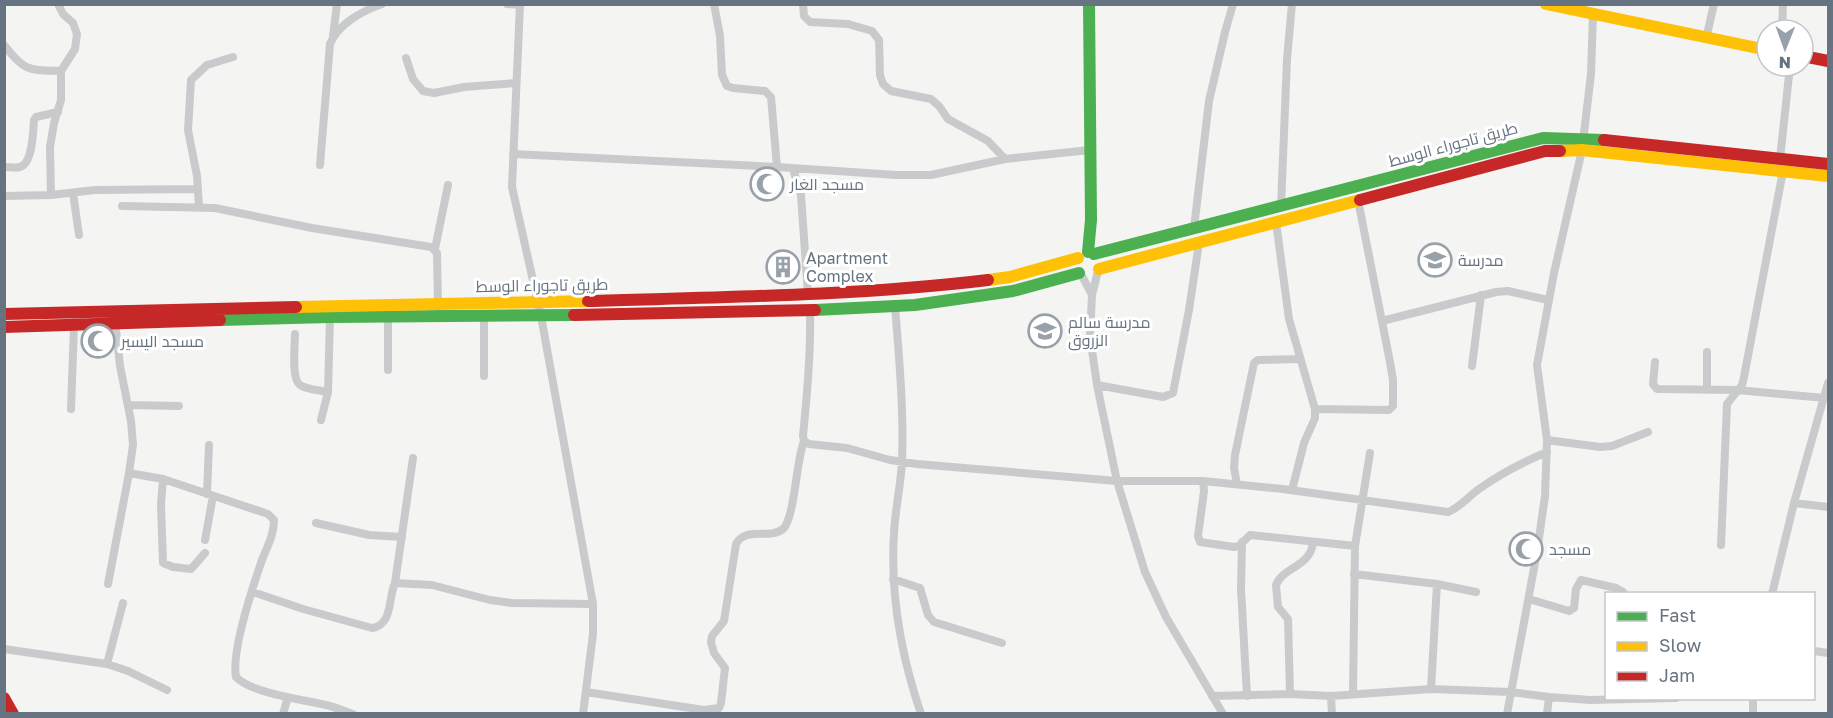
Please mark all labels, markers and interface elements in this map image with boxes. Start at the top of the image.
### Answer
north arrow [1755,18,1815,78]
text: N [1778,53,1791,73]
street label: طريق تاجوراء الوسط [1386,117,1520,172]
mosque icon: مسجد الغار [749,166,785,202]
place label: مسجد الغار [789,174,864,194]
school or university icon: مدرسة [1417,242,1453,278]
place label: Apartment Complex [806,248,888,286]
building icon: Apartment Complex [765,249,801,285]
place label: مدرسة [1458,250,1504,270]
street label: طريق تاجوراء الوسط [475,274,609,297]
place label: مدرسة سالم الزروق [1068,312,1150,351]
school or university icon: مدرسة سالم الزروق [1027,313,1063,349]
mosque icon: مسجد اليسير [80,323,116,359]
place label: مسجد اليسير [120,331,204,351]
mosque icon: مسجد [1508,531,1544,567]
place label: مسجد [1549,539,1591,559]
legend [1605,592,1815,700]
text: Fast [1659,604,1696,626]
text: Slow [1659,634,1702,656]
text: Jam [1659,664,1695,686]

